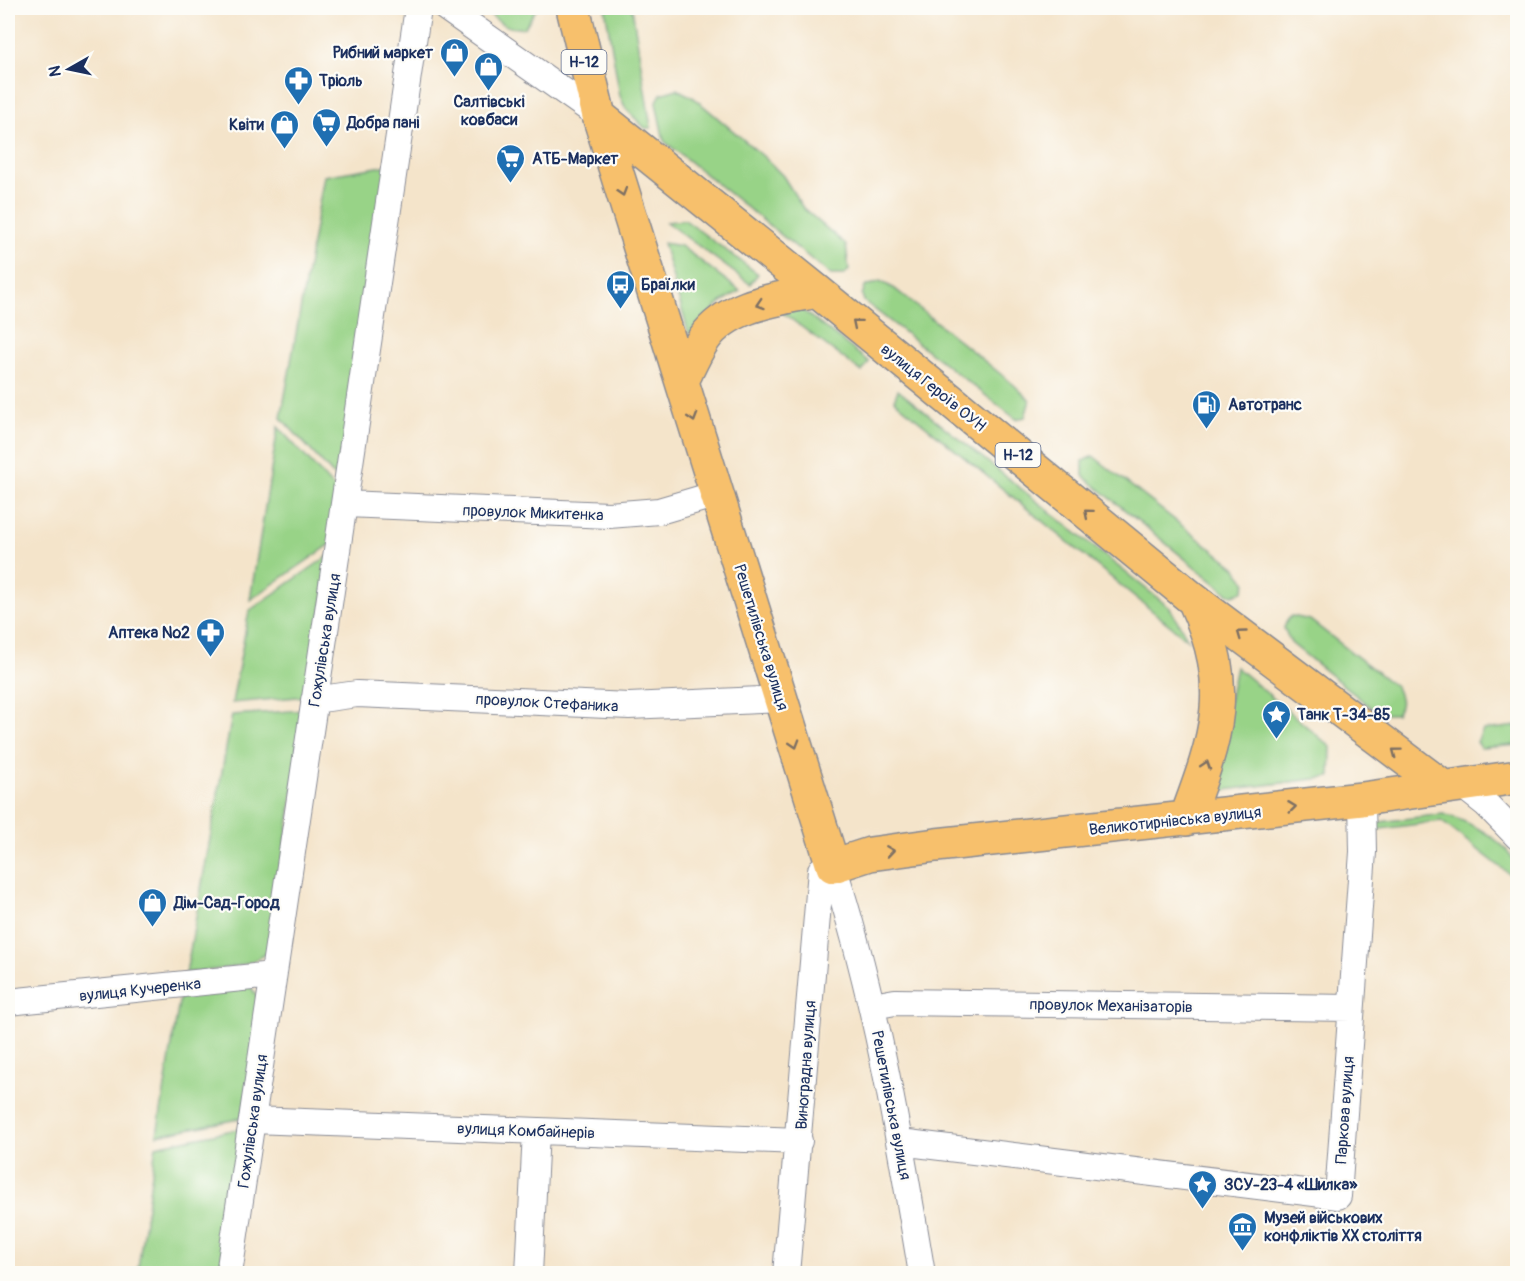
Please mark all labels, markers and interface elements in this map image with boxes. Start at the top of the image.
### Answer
shop icon: Рибний маркет [438,36,470,78]
north arrow [39,39,99,99]
place label: Рибний маркет [333,43,434,63]
shop icon: Салтівські ковбаси [473,50,505,92]
road number: Н-12 [562,50,606,74]
text: N [44,64,66,78]
pharmacy icon: Тріоль [282,64,314,106]
place label: Тріоль [318,71,363,91]
place label: Салтівські ковбаси [453,92,525,130]
supermarket icon: Добра пані [310,106,342,148]
shop icon: Квіти [269,108,301,150]
place label: Добра пані [346,113,419,133]
place label: Квіти [229,115,265,135]
supermarket icon: АТБ-Маркет [495,142,527,184]
place label: АТБ-Маркет [532,149,619,169]
one-way arrow [615,186,628,197]
bus stop icon: Браїлки [604,268,636,310]
place label: Браїлки [641,275,696,295]
one-way arrow [756,297,766,309]
one-way arrow [852,319,863,330]
street label: вулиця Героїв ОУН [877,339,990,436]
fuel station icon: Автотранс [1191,388,1223,430]
place label: Автотранс [1228,395,1302,415]
one-way arrow [686,412,698,423]
road number: Н-12 [996,443,1040,467]
street label: провулок Микитенка [462,501,604,525]
one-way arrow [1084,509,1095,520]
street label: Решетилівська вулиця [729,562,793,713]
street label: Гожулівська вулиця [305,572,345,708]
pharmacy icon: Аптека №2 [195,616,227,658]
place label: Аптека №2 [108,623,190,643]
one-way arrow [1236,631,1247,642]
street label: провулок Стефаника [475,689,619,717]
place icon: Танк Т-34-85 [1260,698,1292,740]
place label: Танк Т-34-85 [1296,705,1391,725]
one-way arrow [788,739,800,749]
one-way arrow [1392,748,1403,759]
one-way arrow [1199,760,1211,771]
one-way arrow [1288,801,1297,814]
street label: Великотирнівська вулиця [1088,802,1262,840]
one-way arrow [885,846,894,858]
shop icon: Дім-Сад-Город [137,886,169,928]
place label: Дім-Сад-Город [173,893,280,913]
street label: вулиця Кучеренка [78,974,202,1006]
street label: провулок Механізаторів [1029,995,1193,1017]
street label: Виноградна вулиця [792,1000,820,1130]
street label: Решетилівська вулиця [867,1029,915,1182]
street label: Гожулівська вулиця [234,1053,272,1189]
street label: Паркова вулиця [1331,1055,1359,1165]
street label: вулиця Комбайнерів [457,1119,595,1143]
place icon: ЗСУ-23-4 «Шилка» [1187,1168,1219,1210]
place label: ЗСУ-23-4 «Шилка» [1224,1175,1358,1195]
place label: Музей військових конфліктів ХХ століття [1264,1208,1422,1246]
museum icon: Музей військових конфліктів ХХ століття [1227,1210,1259,1252]

